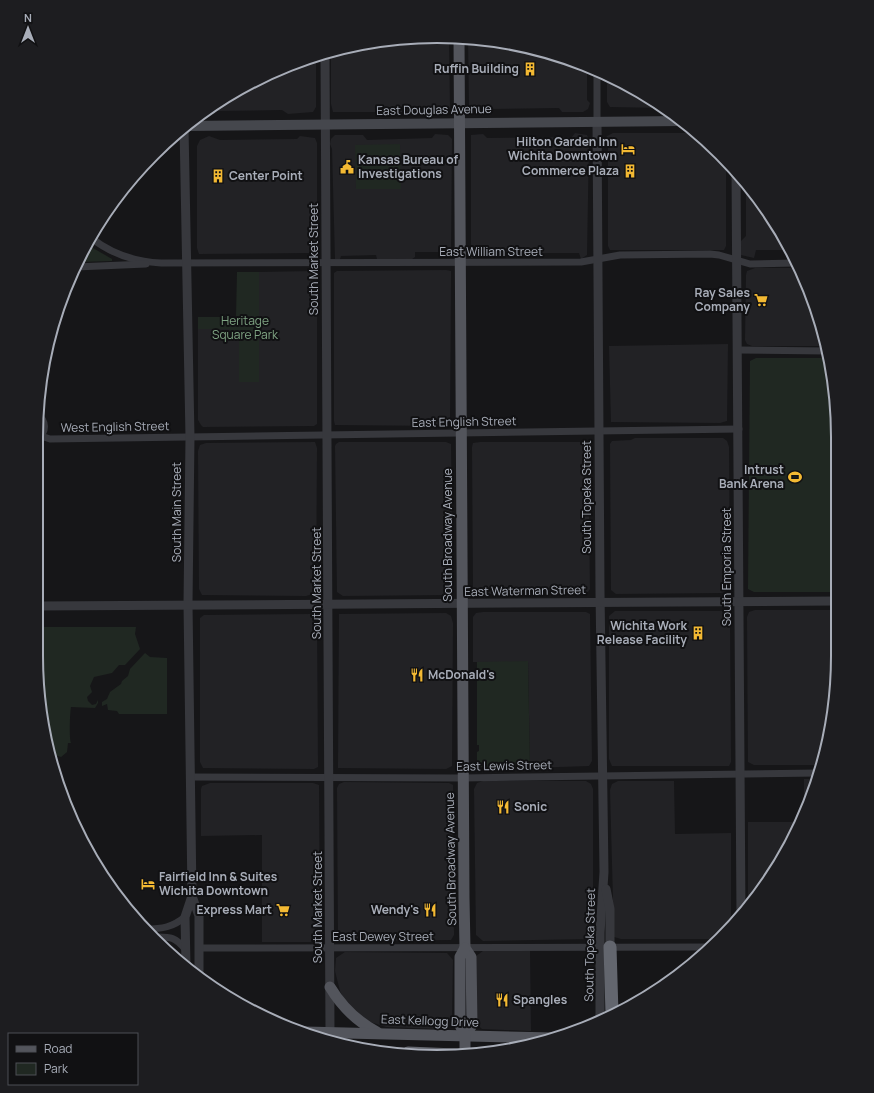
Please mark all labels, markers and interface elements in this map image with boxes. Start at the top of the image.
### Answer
north arrow [8,8,48,48]
text: N [24,10,32,25]
place label: Ruffin Building [434,60,519,77]
building icon: Ruffin Building [522,61,538,77]
street label: East Douglas Avenue [376,100,492,119]
place label: Hilton Garden Inn Wichita Downtown [508,133,617,164]
hotel icon: Hilton Garden Inn Wichita Downtown [620,141,636,157]
place label: Kansas Bureau of Investigations [358,151,459,182]
public building icon: Kansas Bureau of Investigations [339,159,355,175]
place label: Commerce Plaza [522,162,619,179]
building icon: Commerce Plaza [622,163,638,179]
place label: Center Point [229,167,303,184]
building icon: Center Point [210,168,226,184]
street label: South Market Street [305,203,322,315]
street label: East William Street [439,243,543,260]
place label: Ray Sales Company [695,284,750,315]
supermarket icon: Ray Sales Company [753,292,769,308]
park label: Heritage Square Park [212,312,279,343]
street label: East English Street [411,412,517,431]
street label: West English Street [60,417,170,436]
street label: South Topeka Street [578,440,595,554]
place label: Intrust Bank Arena [719,461,784,492]
street label: South Main Street [168,462,185,562]
street label: South Broadway Avenue [439,468,456,602]
sports icon: Intrust Bank Arena [787,469,803,485]
street label: South Emporia Street [718,508,735,626]
street label: South Market Street [308,527,325,639]
street label: East Waterman Street [464,581,586,600]
place label: Wichita Work Release Facility [597,617,688,648]
building icon: Wichita Work Release Facility [690,625,706,641]
place label: McDonald's [428,666,495,683]
restaurant icon: McDonald's [409,667,425,683]
street label: East Lewis Street [456,756,552,775]
street label: South Broadway Avenue [441,792,460,926]
place label: Sonic [514,798,547,815]
restaurant icon: Sonic [495,799,511,815]
street label: South Market Street [309,851,326,963]
place label: Fairfield Inn & Suites Wichita Downtown [159,868,278,899]
hotel icon: Fairfield Inn & Suites Wichita Downtown [140,876,156,892]
street label: South Topeka Street [580,888,599,1002]
place label: Express Mart [196,901,272,918]
place label: Wendy's [371,901,420,918]
supermarket icon: Express Mart [275,902,291,918]
restaurant icon: Wendy's [422,902,438,918]
street label: East Dewey Street [332,928,434,945]
place label: Spangles [513,991,568,1008]
restaurant icon: Spangles [494,992,510,1008]
street label: East Kellogg Drive [381,1010,479,1031]
legend [8,1033,138,1085]
text: Road [44,1040,72,1057]
text: Park [44,1060,69,1077]

